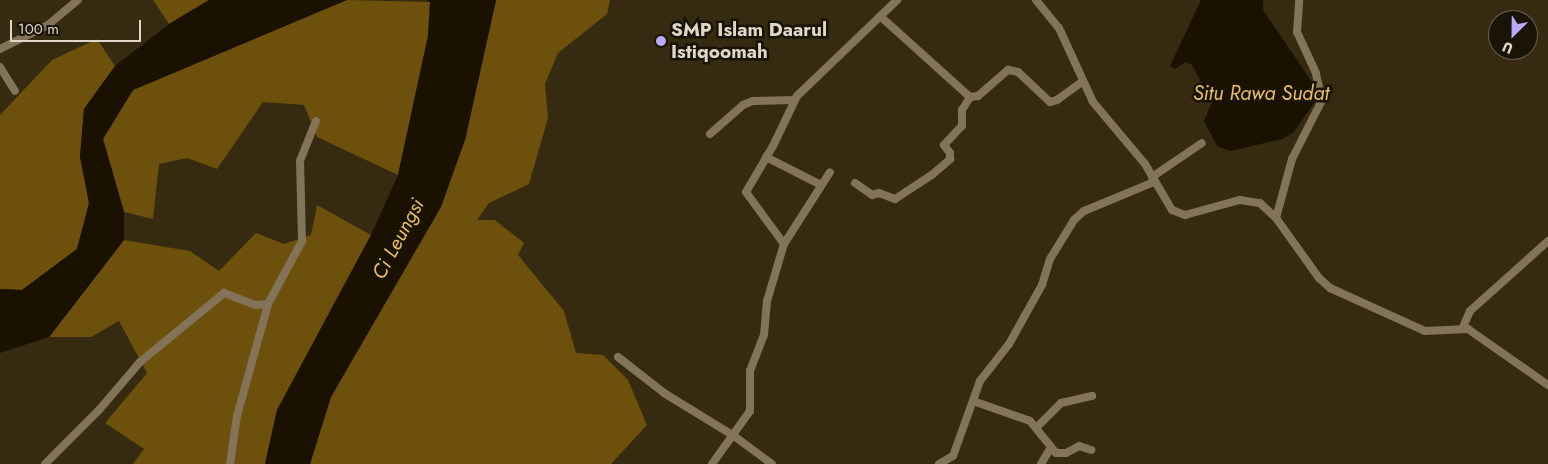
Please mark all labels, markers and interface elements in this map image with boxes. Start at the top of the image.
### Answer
scale bar [12,10,144,42]
north arrow [1488,10,1538,60]
text: 100 m [18,18,59,40]
place label: SMP Islam Daarul Istiqoomah [671,19,827,63]
marker: SMP Islam Daarul Istiqoomah [655,35,667,47]
text: U [1499,37,1516,59]
water label: Situ Rawa Sudat [1193,81,1329,105]
water label: Ci Leungsi [367,195,429,283]

